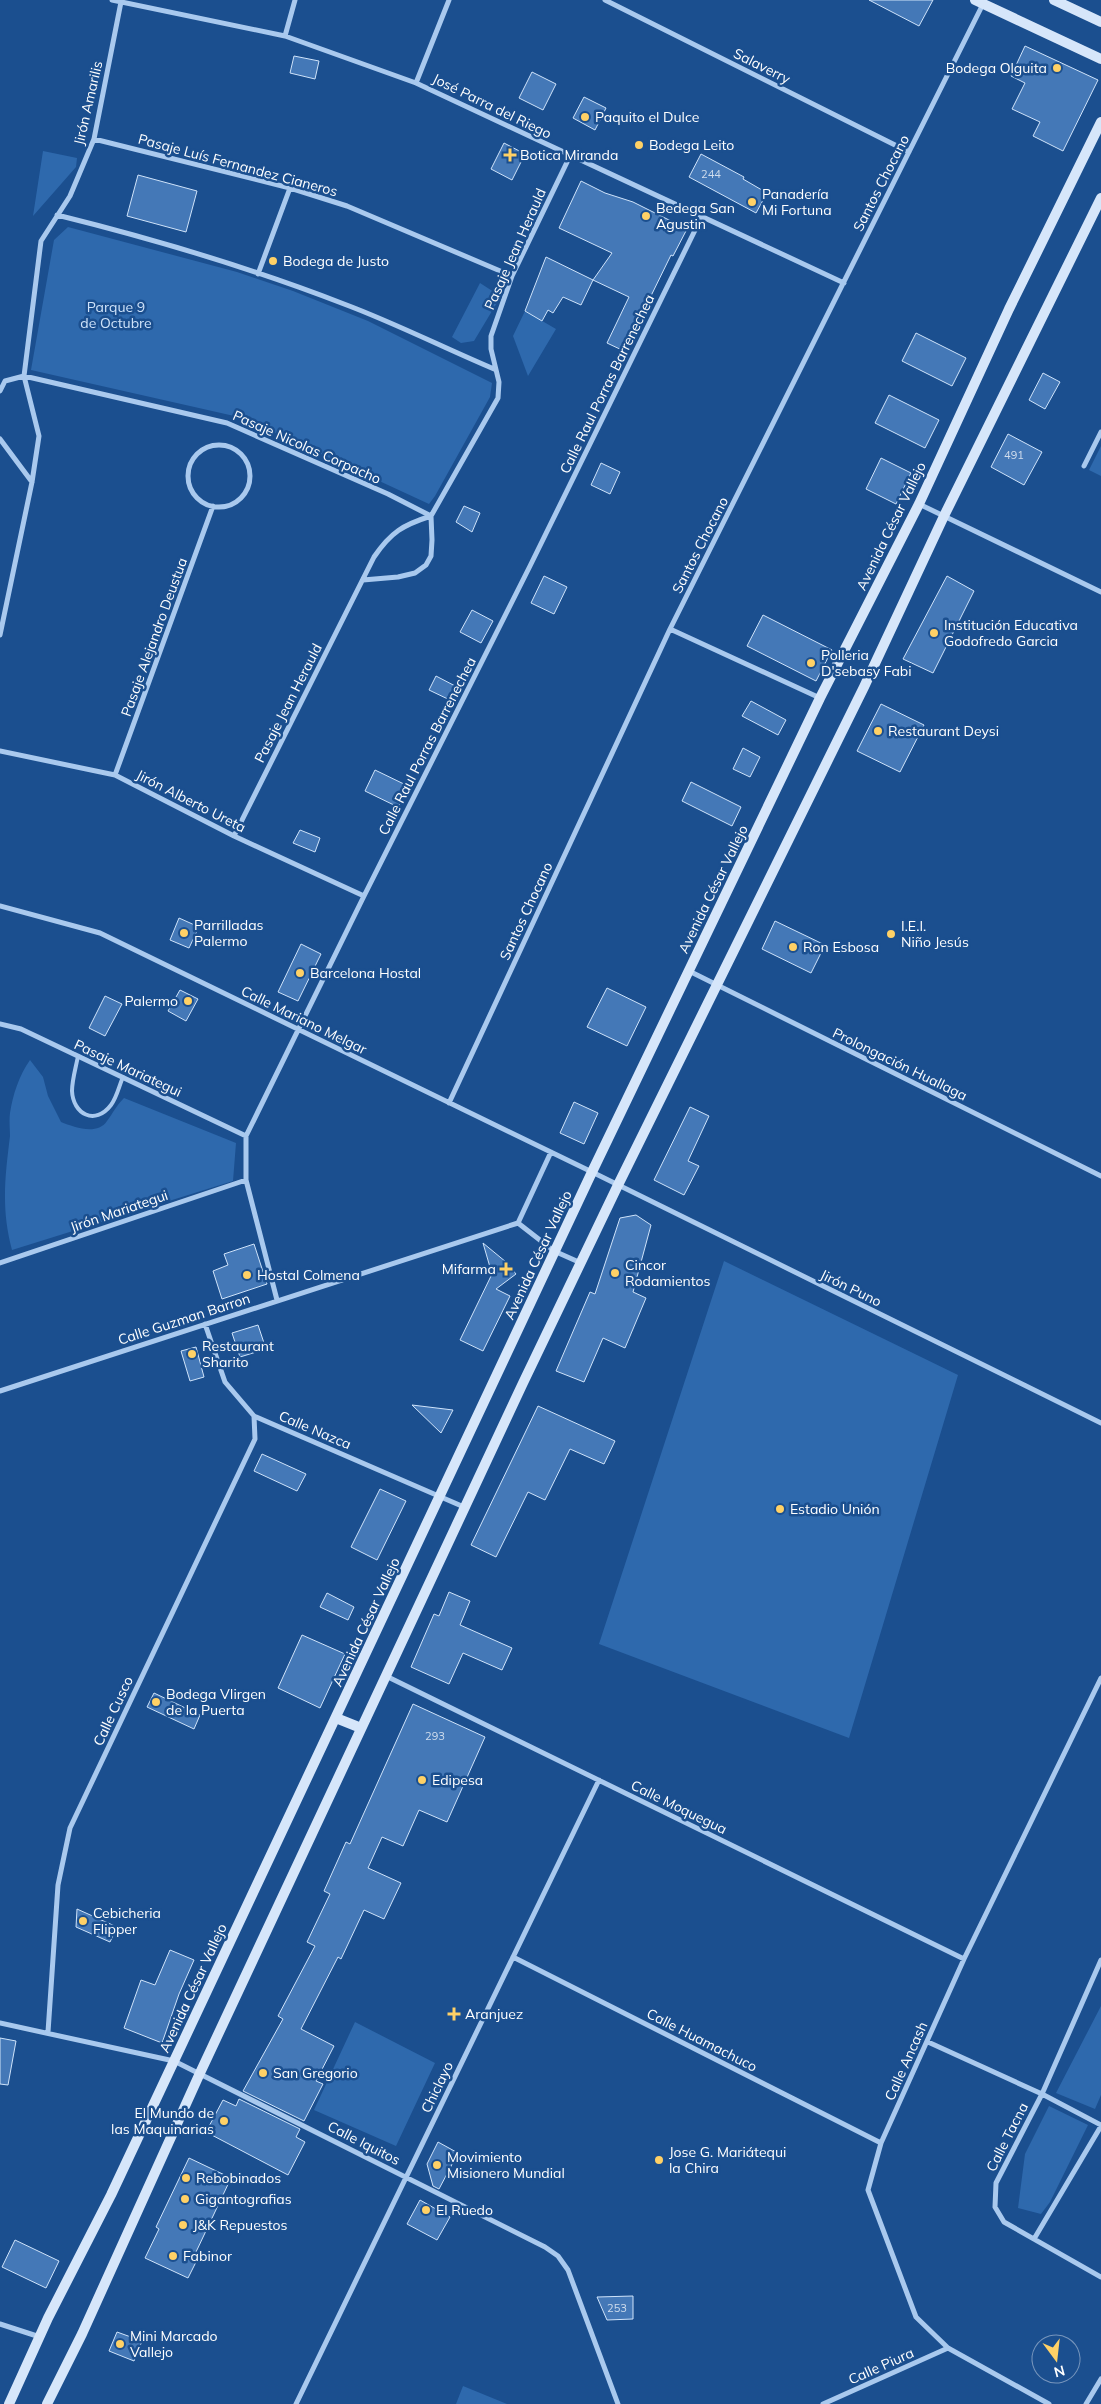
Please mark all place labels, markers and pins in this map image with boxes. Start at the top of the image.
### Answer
place label: Bodega Olguita [946,59,1047,77]
marker: Bodega Olguita [1051,62,1063,74]
place label: Paquito el Dulce [595,108,699,126]
marker: Paquito el Dulce [579,111,591,123]
place label: Bodega Leito [649,136,734,154]
marker: Bodega Leito [633,139,645,151]
place label: Botica Miranda [520,146,618,164]
marker: Botica Miranda [504,149,516,161]
place label: Panadería Mi Fortuna [762,185,832,219]
marker: Panadería Mi Fortuna [746,196,758,208]
place label: Bedega San Agustin [656,199,735,233]
marker: Bedega San Agustin [640,210,652,222]
place label: Bodega de Justo [283,252,389,270]
marker: Bodega de Justo [267,255,279,267]
place label: Institución Educativa Godofredo Garcia [944,616,1078,650]
marker: Institución Educativa Godofredo Garcia [928,627,940,639]
place label: Polleria D'sebasy Fabi [821,646,912,680]
marker: Polleria D'sebasy Fabi [805,657,817,669]
place label: Restaurant Deysi [888,722,999,740]
marker: Restaurant Deysi [872,725,884,737]
place label: Parrilladas Palermo [194,916,264,950]
place label: I.E.I. Niño Jesús [901,917,969,951]
marker: Parrilladas Palermo [178,927,190,939]
marker: I.E.I. Niño Jesús [885,928,897,940]
place label: Ron Esbosa [803,938,879,956]
marker: Ron Esbosa [787,941,799,953]
place label: Barcelona Hostal [310,964,421,982]
marker: Barcelona Hostal [294,967,306,979]
place label: Palermo [125,992,178,1010]
marker: Palermo [182,995,194,1007]
place label: Cincor Rodamientos [625,1256,711,1290]
place label: Mifarma [442,1260,496,1278]
marker: Mifarma [500,1263,512,1275]
place label: Hostal Colmena [257,1266,360,1284]
marker: Cincor Rodamientos [609,1267,621,1279]
marker: Hostal Colmena [241,1269,253,1281]
place label: Restaurant Sharito [202,1337,274,1371]
marker: Restaurant Sharito [186,1348,198,1360]
place label: Estadio Unión [790,1500,880,1518]
marker: Estadio Unión [774,1503,786,1515]
place label: Bodega VIirgen de la Puerta [166,1685,266,1719]
marker: Bodega VIirgen de la Puerta [150,1696,162,1708]
place label: Edipesa [432,1771,483,1789]
marker: Edipesa [416,1774,428,1786]
place label: Cebicheria Flipper [93,1904,161,1938]
marker: Cebicheria Flipper [77,1915,89,1927]
place label: Aranjuez [465,2005,523,2023]
marker: Aranjuez [447,2007,461,2021]
place label: San Gregorio [273,2064,358,2082]
marker: San Gregorio [257,2067,269,2079]
place label: El Mundo de las Maquinarias [111,2104,214,2138]
marker: El Mundo de las Maquinarias [218,2115,230,2127]
place label: Jose G. Mariátequi la Chira [669,2143,786,2177]
place label: Movimiento Misionero Mundial [447,2148,565,2182]
marker: Jose G. Mariátequi la Chira [653,2154,665,2166]
marker: Movimiento Misionero Mundial [431,2159,443,2171]
place label: Rebobinados [196,2169,281,2187]
marker: Rebobinados [180,2172,192,2184]
place label: Gigantografias [195,2190,292,2208]
marker: Gigantografias [179,2193,191,2205]
place label: El Ruedo [436,2201,493,2219]
marker: El Ruedo [420,2204,432,2216]
place label: J&K Repuestos [193,2216,287,2234]
marker: J&K Repuestos [177,2219,189,2231]
place label: Fabinor [183,2247,233,2265]
marker: Fabinor [167,2250,179,2262]
place label: Mini Marcado Vallejo [130,2327,218,2361]
marker: Mini Marcado Vallejo [114,2338,126,2350]

